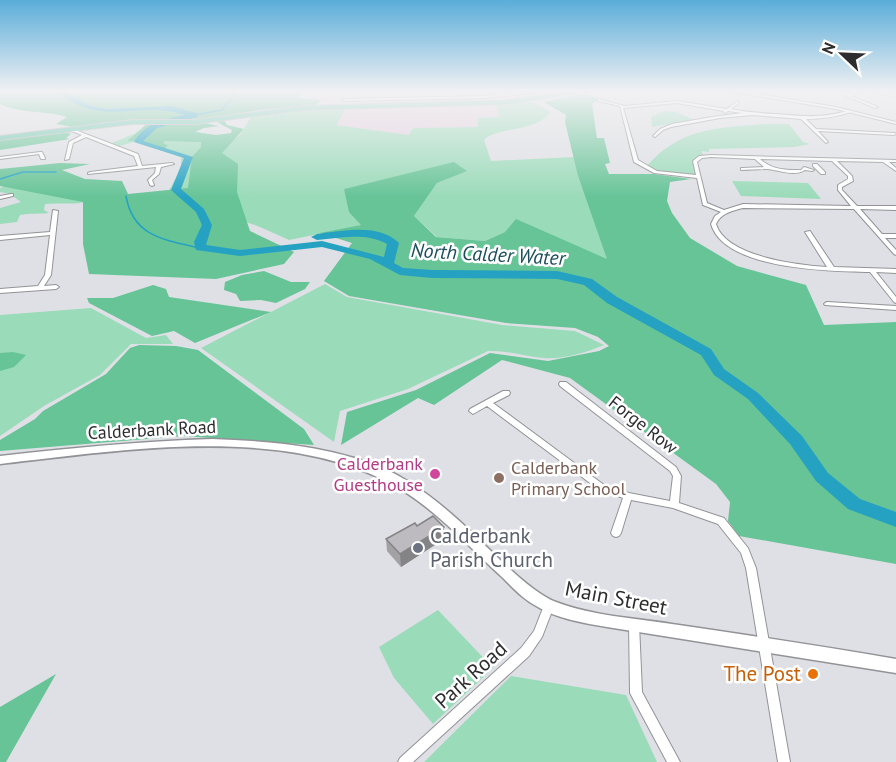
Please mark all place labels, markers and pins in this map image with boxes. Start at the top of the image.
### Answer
place label: Calderbank Guesthouse [334,452,423,496]
place label: Calderbank Primary School [511,456,626,500]
marker: Calderbank Guesthouse [428,467,442,481]
marker: Calderbank Primary School [492,471,506,485]
place label: Calderbank Parish Church [430,522,553,573]
marker: Calderbank Parish Church [411,541,425,555]
place label: The Post [723,660,801,687]
marker: The Post [806,667,820,681]

